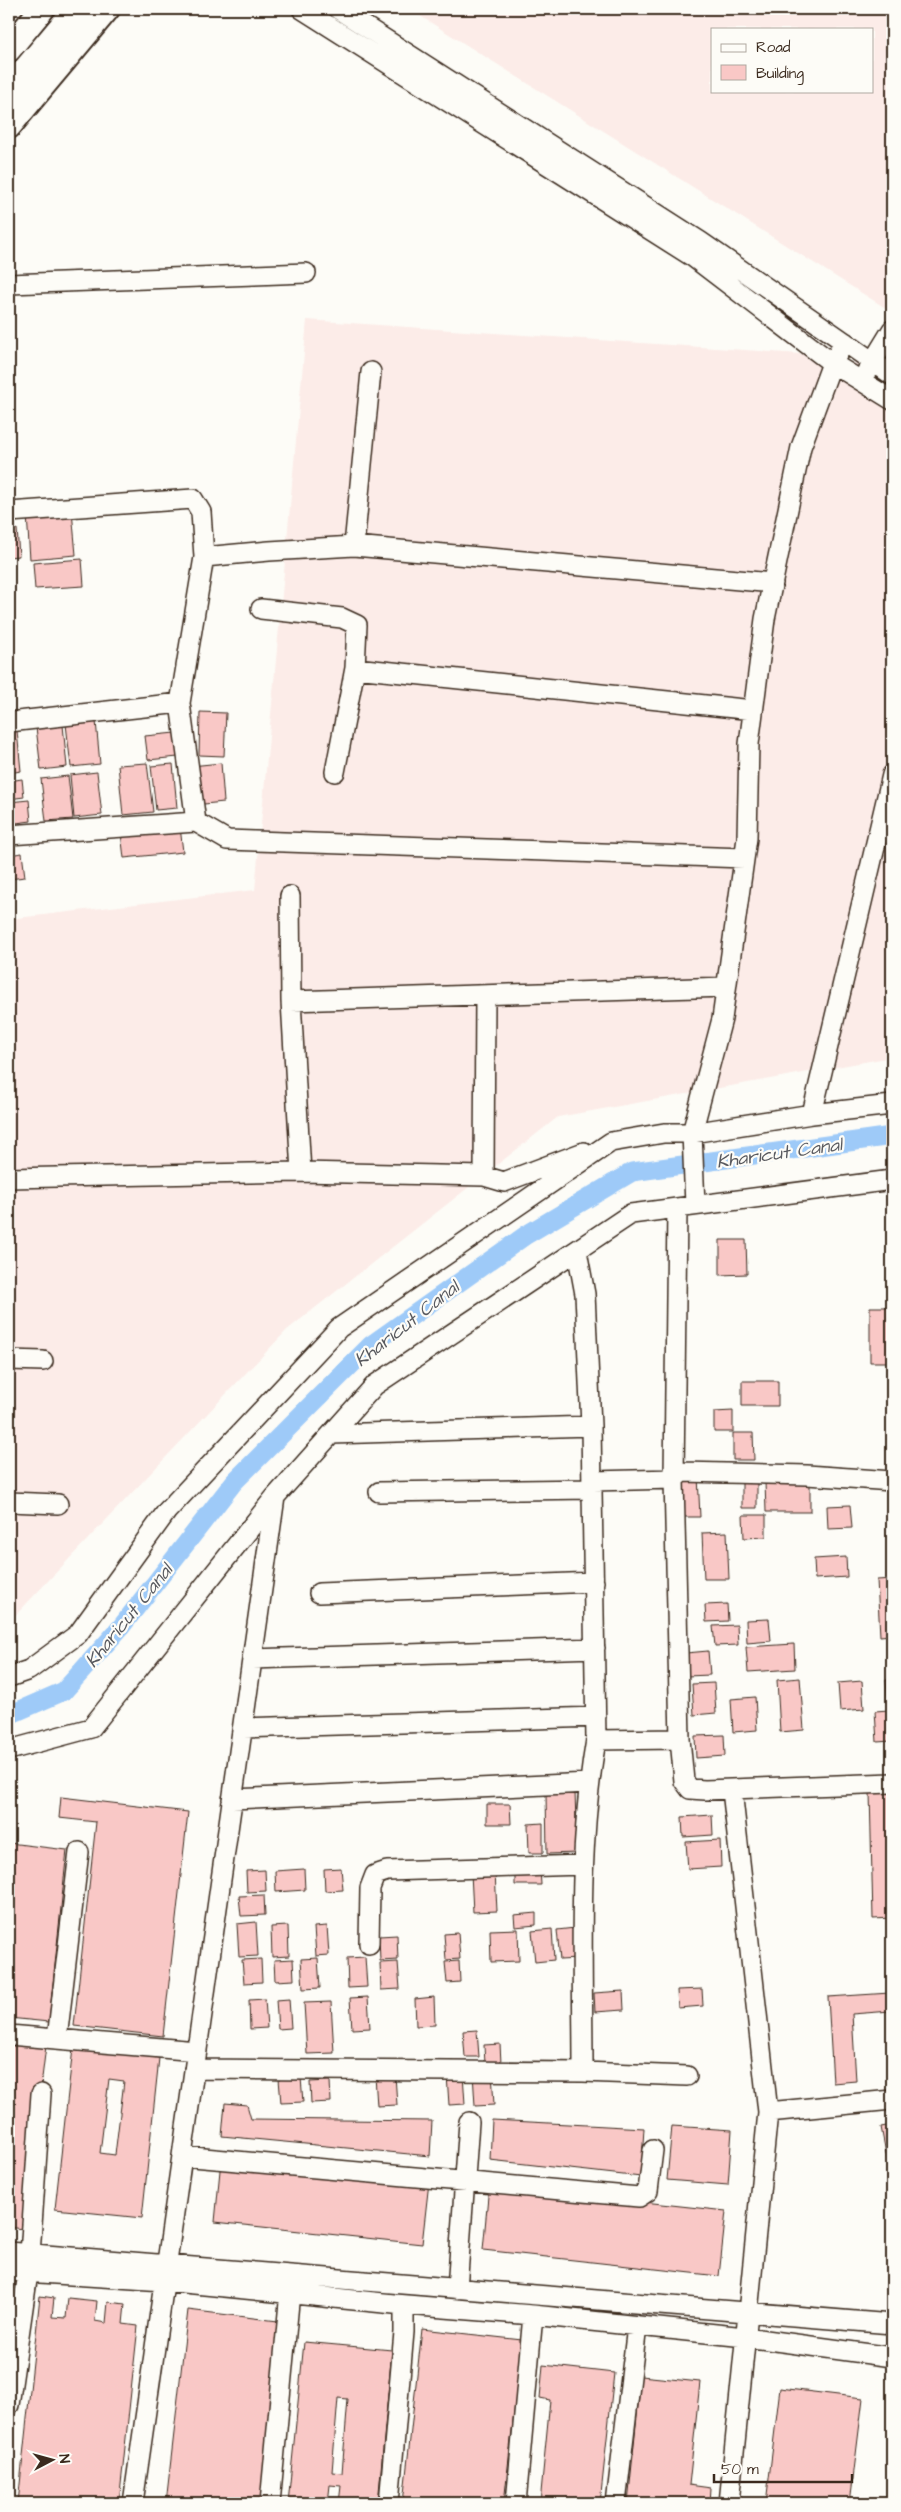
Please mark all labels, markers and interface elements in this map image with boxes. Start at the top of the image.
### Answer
legend [711,28,874,92]
text: Road [756,37,791,58]
text: Building [756,63,804,85]
water label: Kharicut Canal [715,1131,847,1176]
water label: Kharicut Canal [349,1273,467,1374]
water label: Kharicut Canal [79,1556,181,1673]
north arrow [28,2434,78,2484]
scale bar [714,2452,851,2484]
text: N [54,2453,74,2464]
text: 50 m [721,2459,759,2480]

